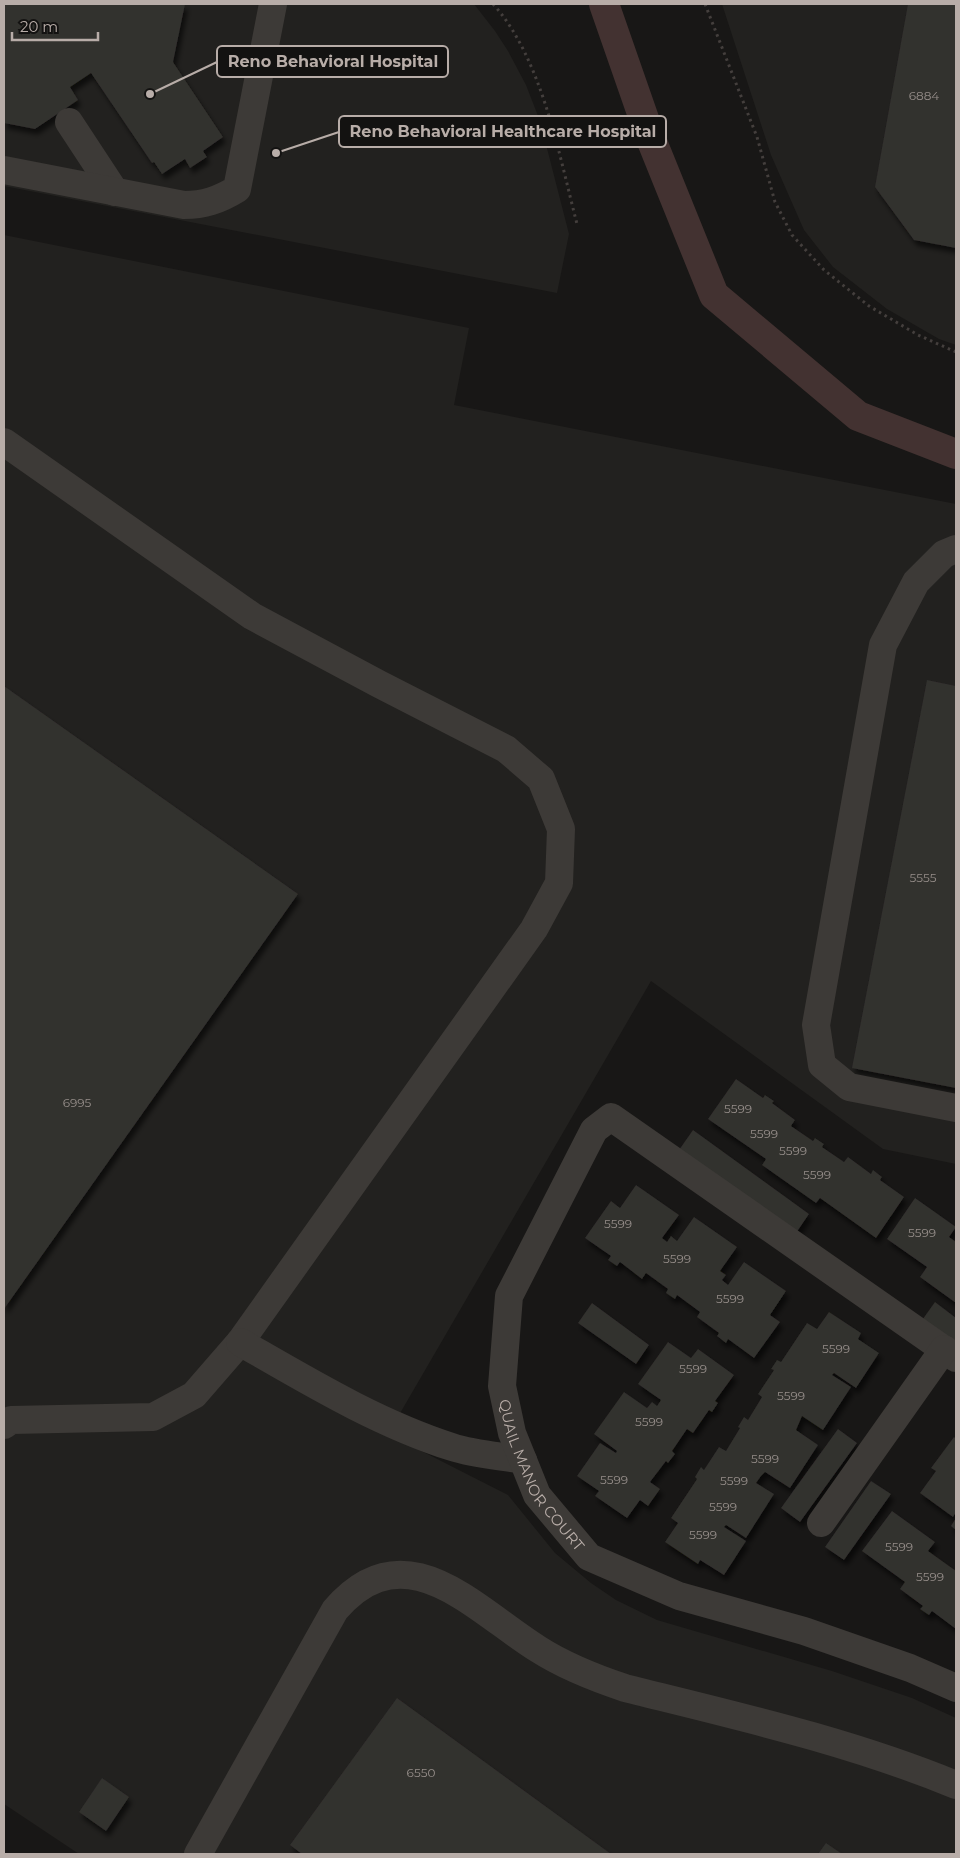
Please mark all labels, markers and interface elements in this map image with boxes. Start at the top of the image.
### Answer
scale bar [12,10,99,42]
text: 20 m [20,17,58,36]
callout: Reno Behavioral Hospital [217,46,448,77]
text: Reno Behavioral Hospital [228,52,438,71]
house number: 6884 [909,88,939,103]
callout: Reno Behavioral Healthcare Hospital [339,116,666,147]
text: Reno Behavioral Healthcare Hospital [350,122,656,141]
house number: 5555 [910,870,937,885]
house number: 6995 [63,1095,92,1110]
house number: 5599 [724,1101,752,1116]
house number: 5599 [750,1126,778,1141]
house number: 5599 [779,1143,807,1158]
house number: 5599 [803,1167,831,1182]
house number: 5599 [604,1216,632,1231]
house number: 5599 [908,1225,936,1240]
house number: 5599 [663,1251,691,1266]
house number: 5599 [716,1291,744,1306]
house number: 5599 [822,1341,850,1356]
house number: 5599 [679,1361,707,1376]
house number: 5599 [777,1388,805,1403]
street label: QUAIL MANOR COURT [496,1397,589,1555]
house number: 5599 [635,1414,663,1429]
house number: 5599 [751,1451,779,1466]
house number: 5599 [600,1472,628,1487]
house number: 5599 [720,1473,748,1488]
house number: 5599 [709,1499,737,1514]
house number: 5599 [689,1527,717,1542]
house number: 5599 [885,1539,913,1554]
house number: 5599 [916,1569,944,1584]
house number: 6550 [407,1765,435,1780]

